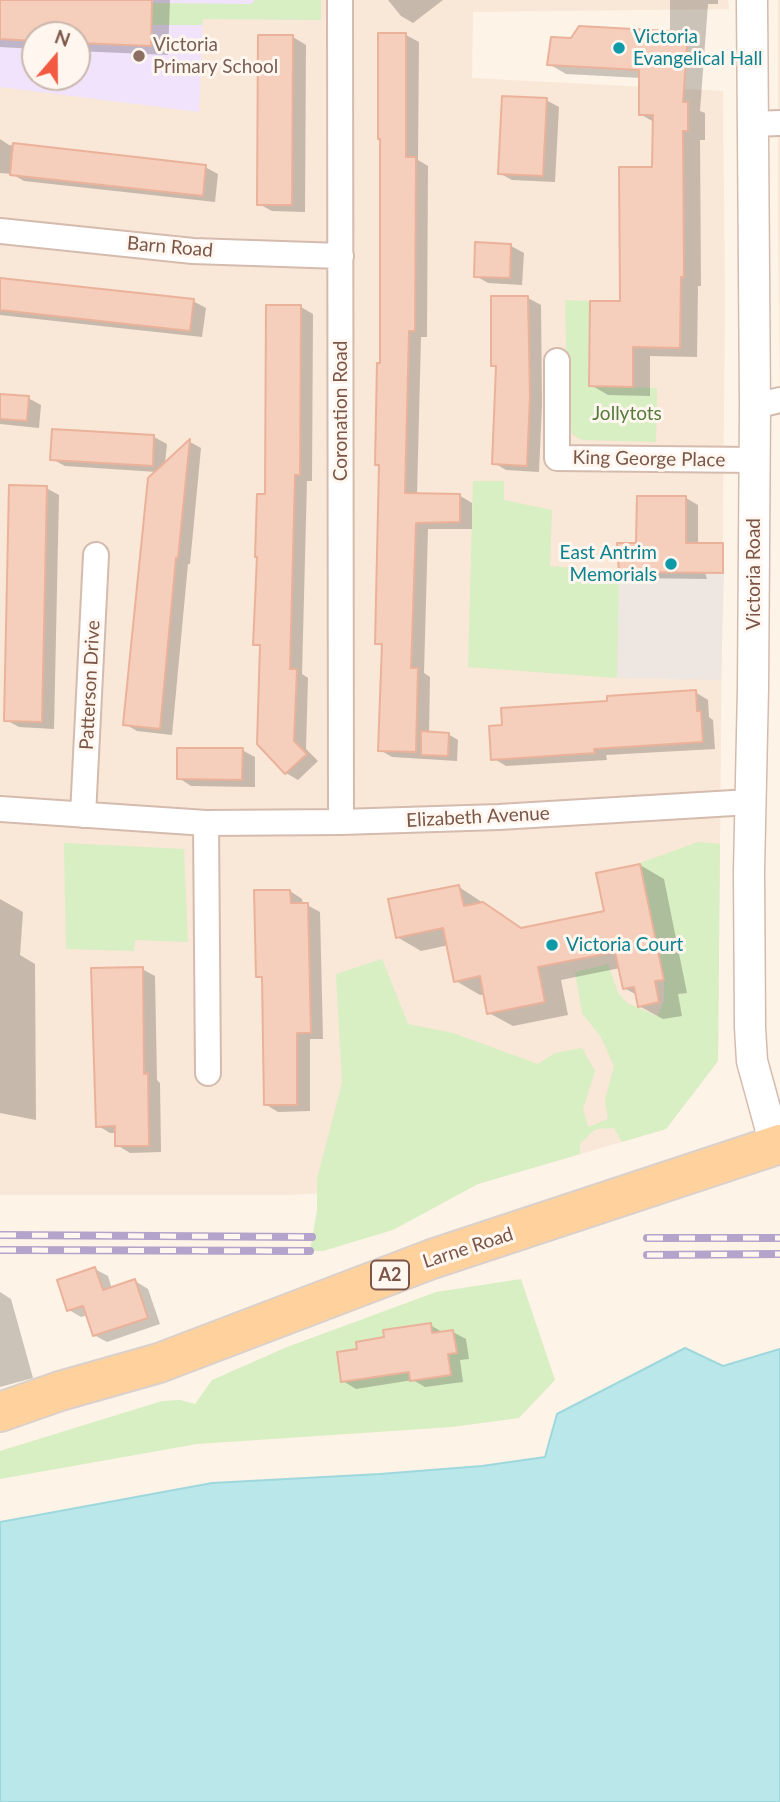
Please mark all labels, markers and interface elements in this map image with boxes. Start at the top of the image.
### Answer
north arrow [21,21,91,91]
text: N [52,24,73,51]
place label: Victoria Evangelical Hall [633,26,762,70]
place label: Victoria Primary School [153,34,278,78]
marker: Victoria Evangelical Hall [611,40,627,56]
marker: Victoria Primary School [131,48,147,64]
street label: Barn Road [126,232,214,262]
street label: Coronation Road [330,341,352,481]
park label: Jollytots [592,403,662,425]
street label: King George Place [573,446,725,472]
street label: Victoria Road [743,518,765,630]
place label: East Antrim Memorials [560,542,657,586]
marker: East Antrim Memorials [663,556,679,572]
street label: Patterson Drive [75,619,105,751]
street label: Elizabeth Avenue [406,802,550,832]
place label: Victoria Court [566,934,683,956]
marker: Victoria Court [544,937,560,953]
street label: Larne Road [420,1223,516,1273]
road number: A2 [371,1260,409,1290]

